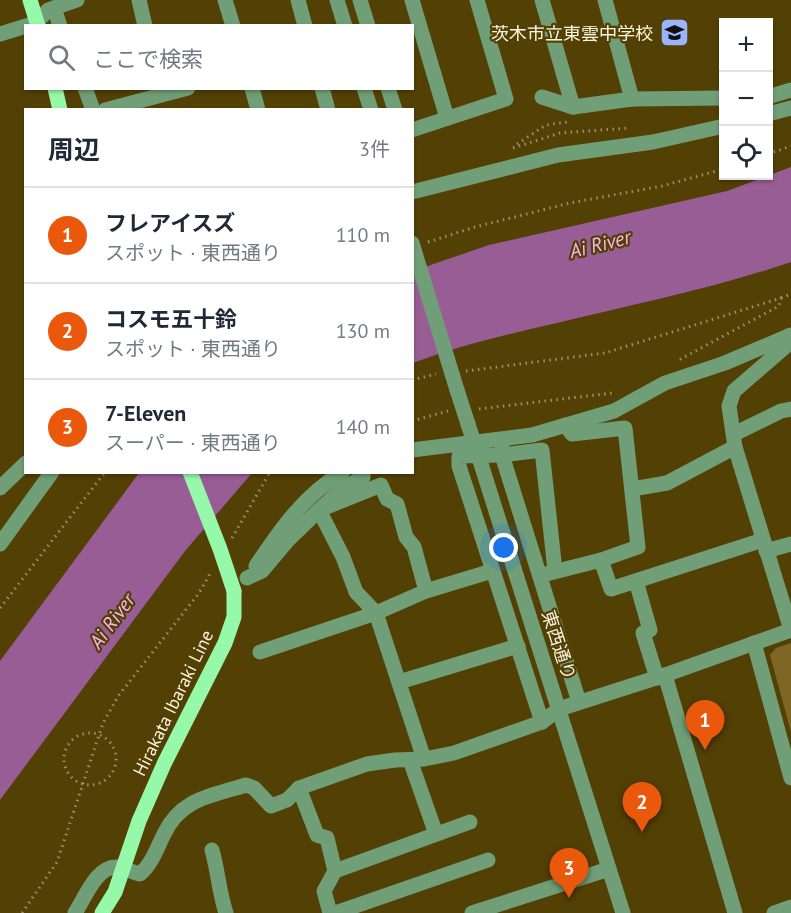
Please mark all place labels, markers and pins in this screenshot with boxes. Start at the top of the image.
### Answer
school or university icon: 茨木市立東雲中学校 [658,17,690,49]
place label: 茨木市立東雲中学校 [491,22,653,45]
pin: 1 [686,700,724,750]
pin: 2 [622,782,662,832]
pin: 3 [550,848,588,898]

